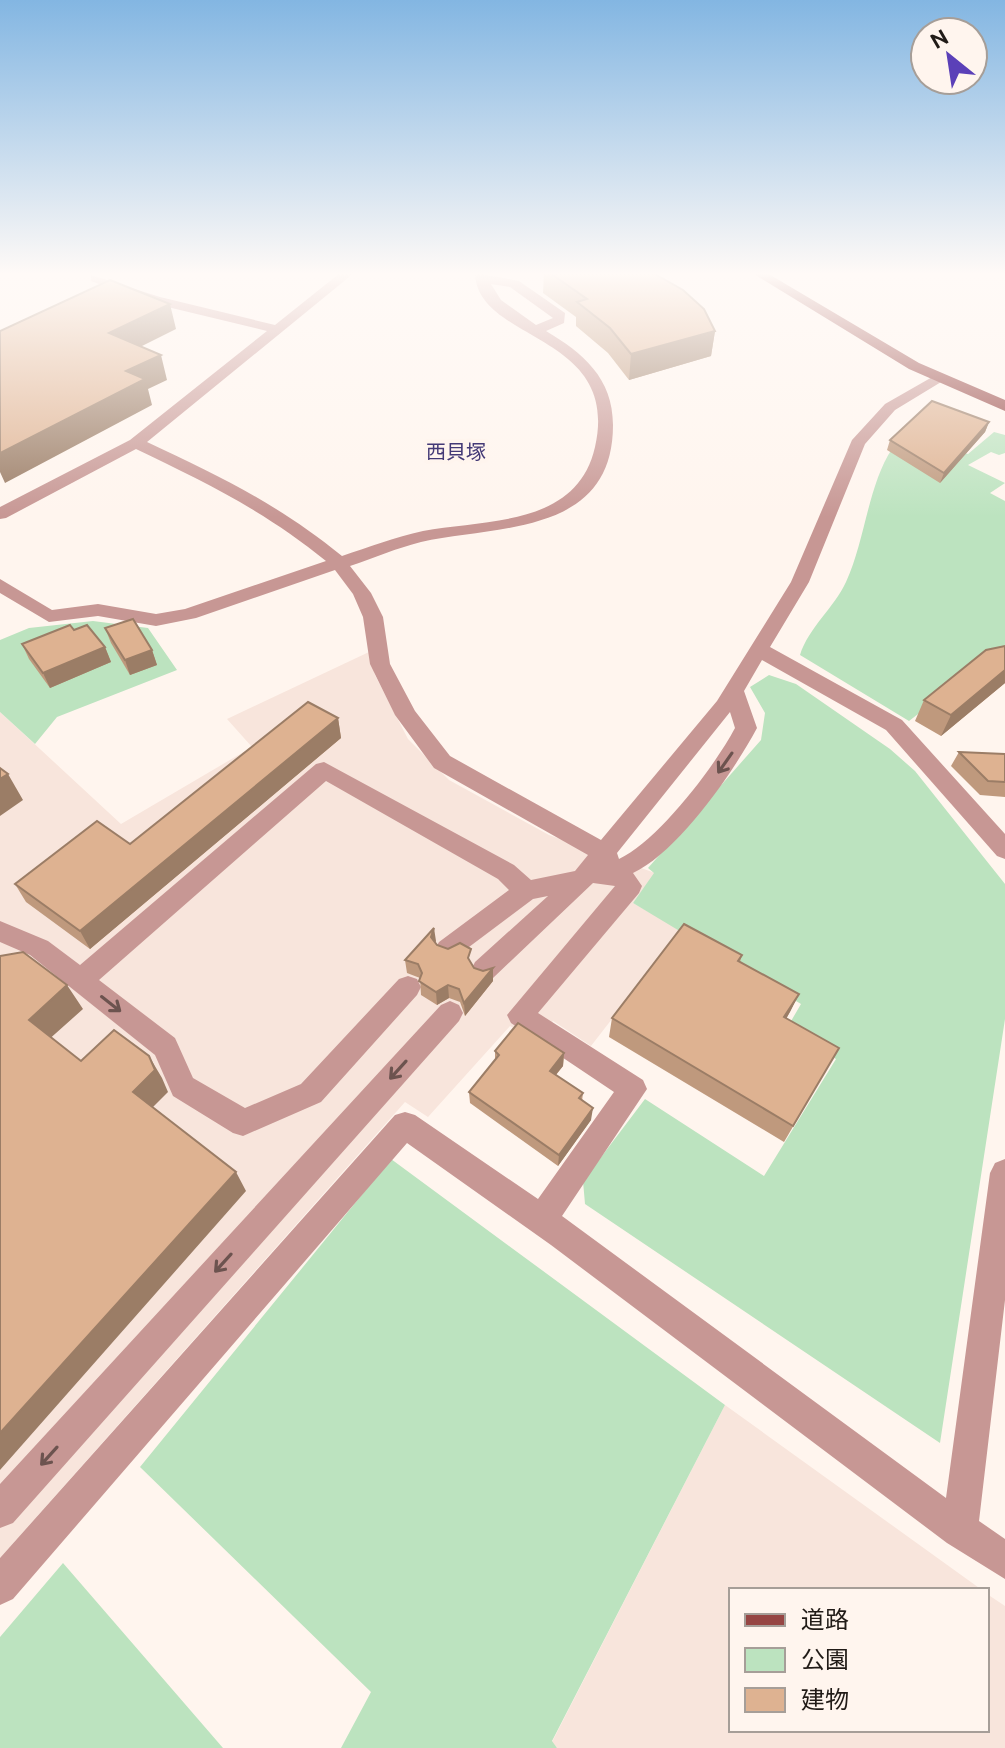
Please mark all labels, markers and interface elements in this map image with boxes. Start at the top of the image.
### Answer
north arrow [909,16,989,96]
text: N [925,23,952,53]
district label: 西貝塚 [426,440,486,463]
one-way arrow [717,751,734,773]
one-way arrow [100,996,121,1013]
one-way arrow [389,1060,407,1080]
one-way arrow [215,1253,233,1273]
one-way arrow [40,1446,58,1466]
legend [729,1588,989,1732]
text: 道路 [801,1606,849,1633]
text: 公園 [801,1646,849,1673]
text: 建物 [801,1686,849,1713]

